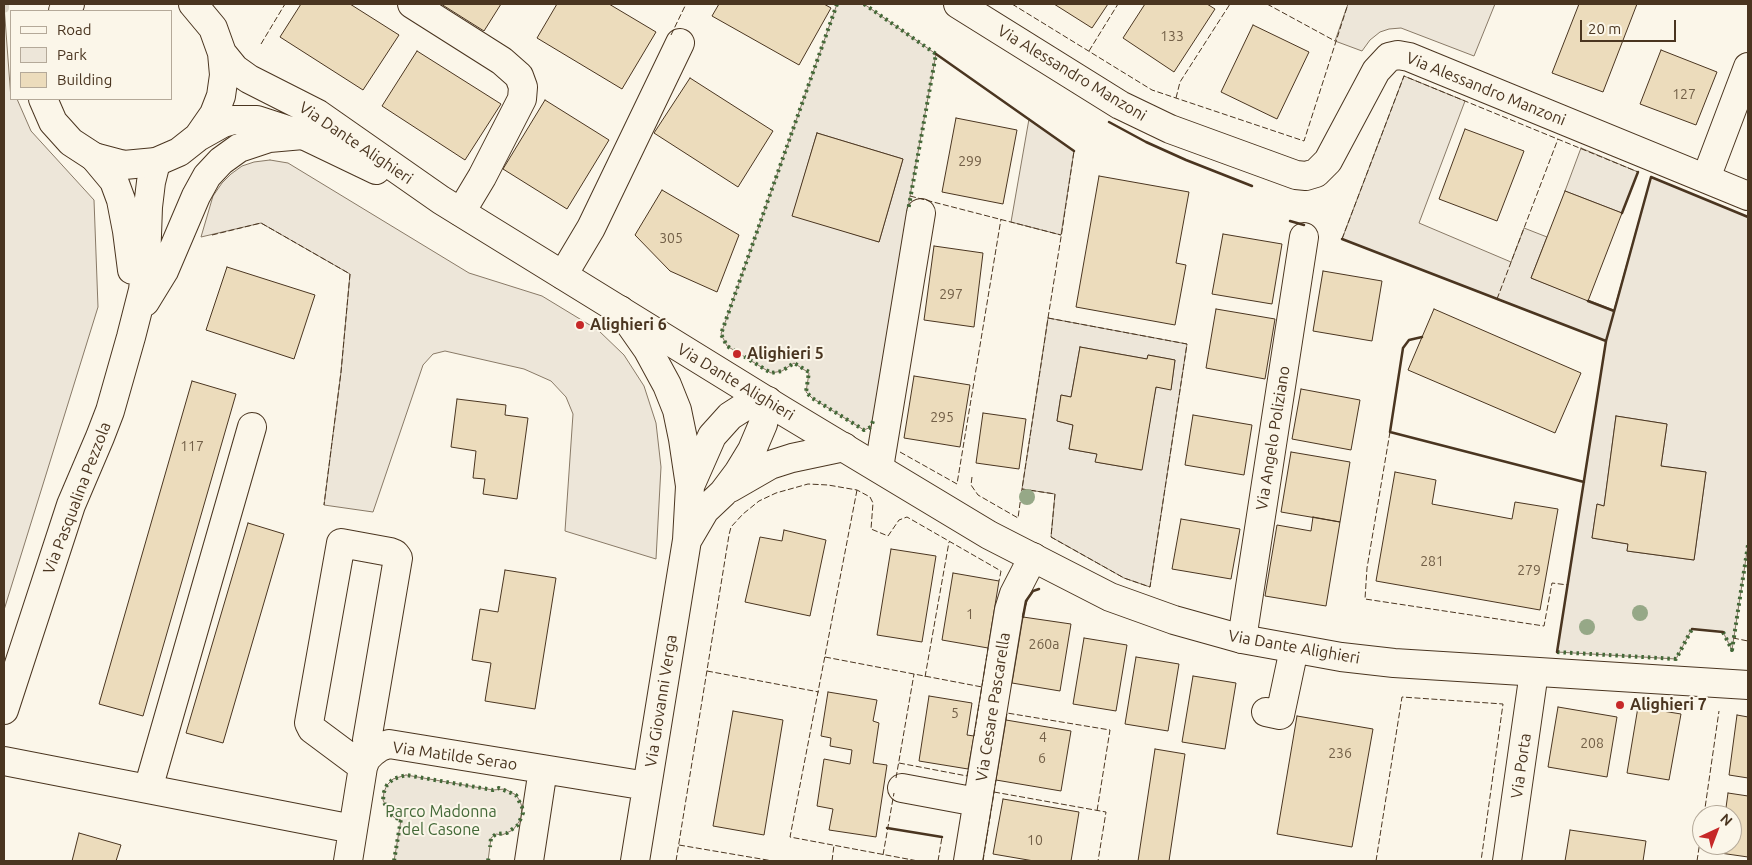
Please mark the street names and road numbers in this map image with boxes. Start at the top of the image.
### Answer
street label: Via Alessandro Manzoni [994,21,1150,125]
street label: Via Alessandro Manzoni [1403,48,1569,130]
street label: Via Dante Alighieri [295,98,417,188]
street label: Via Dante Alighieri [674,339,798,425]
street label: Via Angelo Poliziano [1252,364,1294,512]
street label: Via Pasqualina Pezzola [39,419,115,577]
street label: Via Dante Alighieri [1227,626,1361,668]
street label: Via Cesare Pascarella [972,631,1014,783]
street label: Via Giovanni Verga [641,633,681,769]
street label: Via Porta [1507,732,1535,800]
street label: Via Matilde Serao [391,738,519,774]

